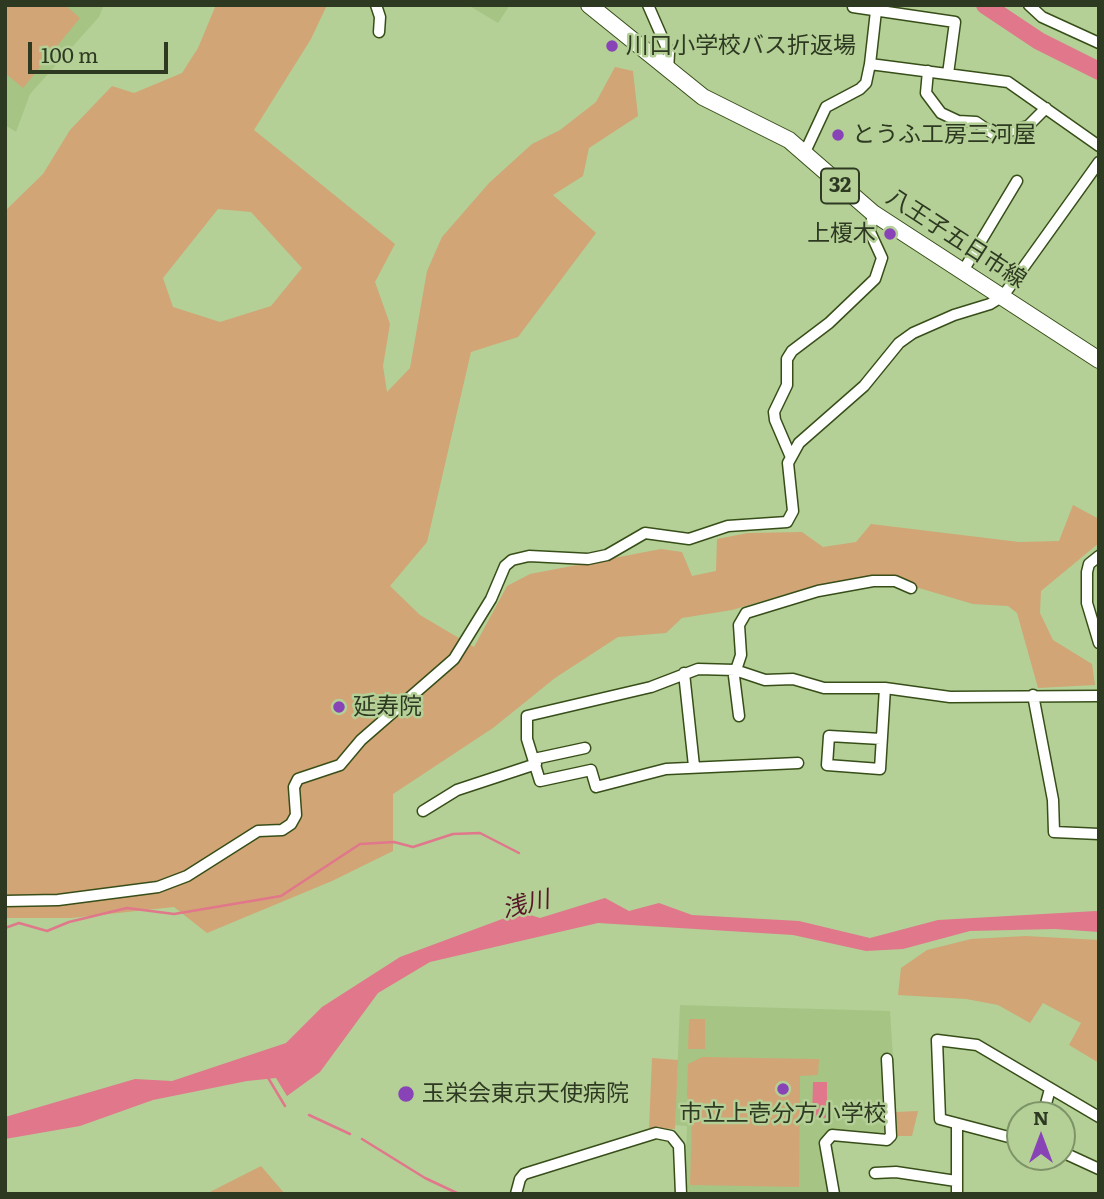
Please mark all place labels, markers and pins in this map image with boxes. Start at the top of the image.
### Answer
place label: 川口小学校バス折返場 [626,32,856,60]
marker: 川口小学校バス折返場 [604,38,620,54]
place label: とうふ工房三河屋 [852,121,1036,149]
marker: とうふ工房三河屋 [830,127,846,143]
place label: 上榎木 [807,220,876,248]
marker: 上榎木 [882,226,898,242]
place label: 延寿院 [353,693,422,721]
marker: 延寿院 [331,699,347,715]
place label: 玉栄会東京天使病院 [422,1080,629,1108]
marker: 市立上壱分方小学校 [775,1081,791,1097]
marker: 玉栄会東京天使病院 [396,1084,416,1104]
place label: 市立上壱分方小学校 [680,1100,886,1128]

